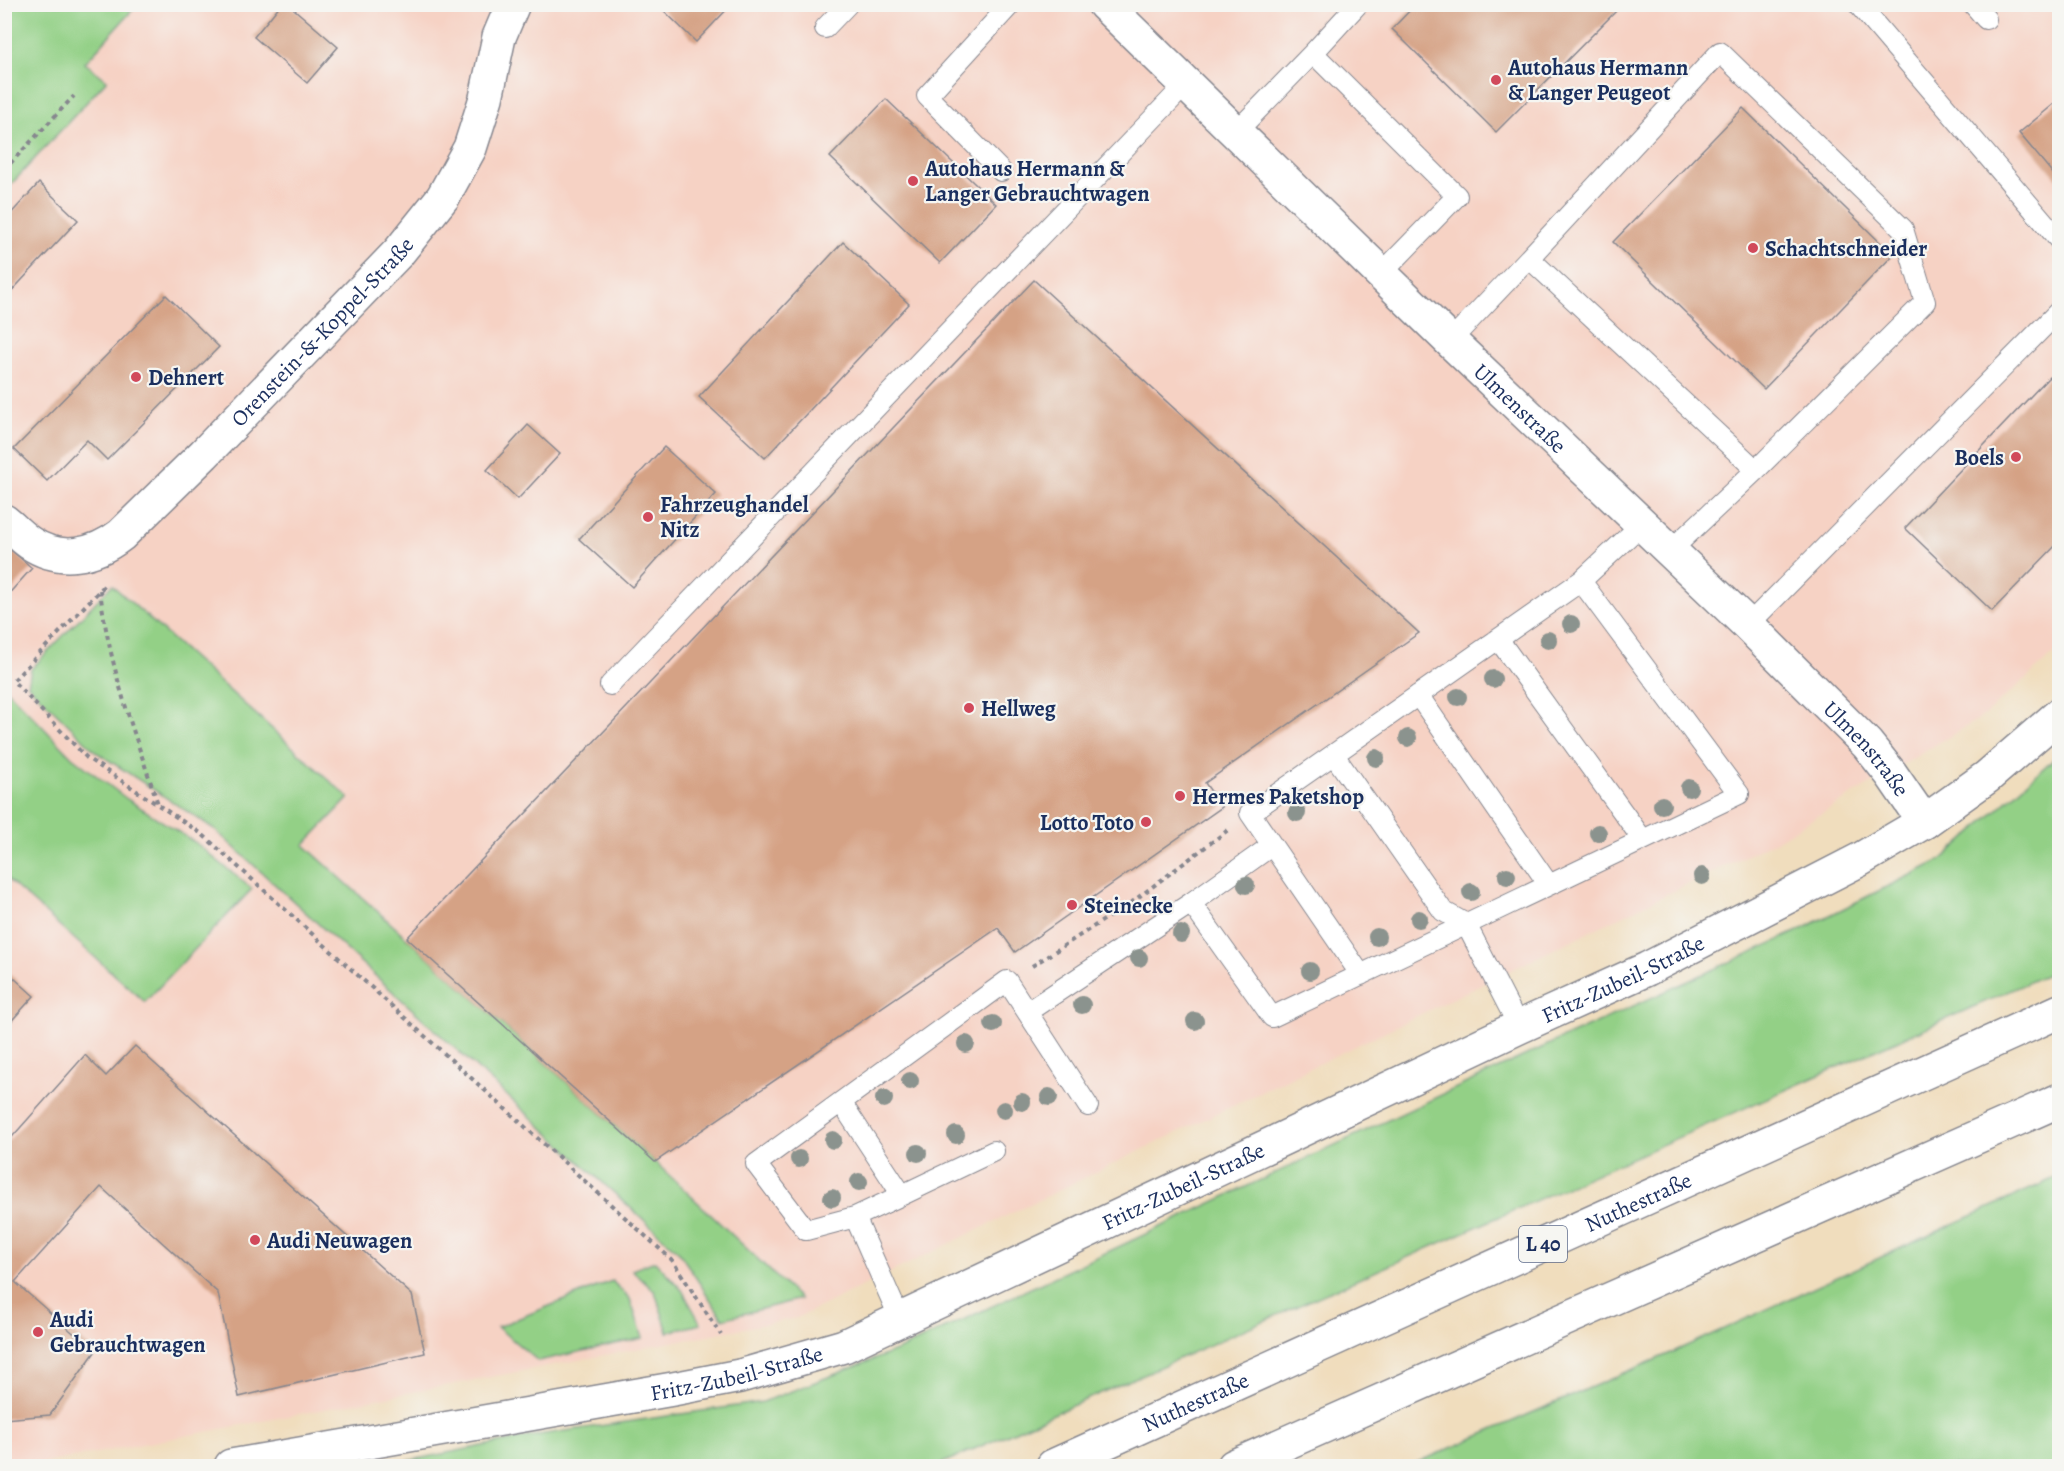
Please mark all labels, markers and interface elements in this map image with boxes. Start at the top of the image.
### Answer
place label: Autohaus Hermann & Langer Peugeot [1507,53,1688,108]
marker: Autohaus Hermann & Langer Peugeot [1489,73,1503,87]
place label: Autohaus Hermann & Langer Gebrauchtwagen [924,154,1150,209]
marker: Autohaus Hermann & Langer Gebrauchtwagen [906,174,920,188]
street label: Orenstein-&-Koppel-Straße [224,231,421,434]
place label: Schachtschneider [1765,234,1927,264]
marker: Schachtschneider [1746,241,1760,255]
street label: Ulmenstraße [1466,357,1573,460]
place label: Dehnert [148,363,225,393]
marker: Dehnert [129,370,143,384]
place label: Boels [1954,443,2004,473]
marker: Boels [2009,450,2023,464]
place label: Fahrzeughandel Nitz [660,490,809,545]
marker: Fahrzeughandel Nitz [641,510,655,524]
place label: Hellweg [981,694,1056,724]
street label: Ulmenstraße [1816,695,1916,803]
marker: Hellweg [962,701,976,715]
place label: Hermes Paketshop [1192,782,1364,812]
marker: Hermes Paketshop [1173,789,1187,803]
place label: Lotto Toto [1040,808,1134,838]
marker: Lotto Toto [1139,815,1153,829]
place label: Steinecke [1084,891,1173,921]
marker: Steinecke [1065,898,1079,912]
street label: Fritz-Zubeil-Straße [1537,928,1710,1031]
street label: Fritz-Zubeil-Straße [1097,1135,1270,1238]
street label: Nuthestraße [1580,1165,1697,1240]
place label: Audi Neuwagen [266,1226,412,1256]
road number: L 40 [1519,1226,1567,1262]
marker: Audi Neuwagen [248,1233,262,1247]
place label: Audi Gebrauchtwagen [49,1305,206,1360]
marker: Audi Gebrauchtwagen [31,1325,45,1339]
street label: Fritz-Zubeil-Straße [648,1339,827,1409]
street label: Nuthestraße [1137,1366,1254,1440]

